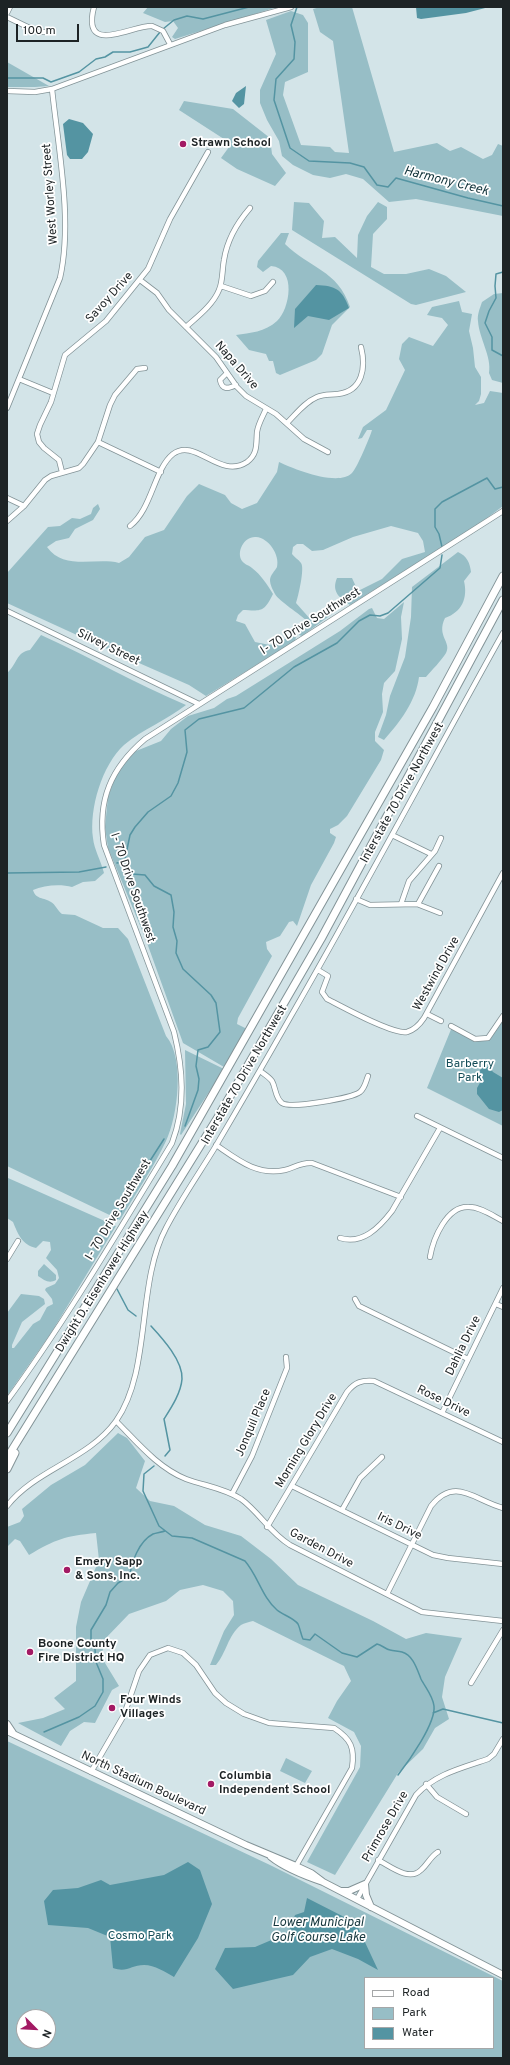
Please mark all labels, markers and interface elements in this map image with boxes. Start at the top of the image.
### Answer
scale bar [18,16,81,42]
text: 100 m [23,23,56,39]
place label: Strawn School [191,137,271,151]
marker: Strawn School [178,139,188,149]
street label: West Worley Street [40,143,62,245]
water label: Harmony Creek [402,164,490,200]
street label: Savoy Drive [83,269,137,327]
street label: Napa Drive [211,339,261,393]
street label: I- 70 Drive Southwest [258,585,364,659]
street label: Silvey Street [74,627,142,669]
street label: Interstate 70 Drive Northwest [358,720,448,866]
street label: I- 70 Drive Southwest [106,831,158,945]
street label: Westwind Drive [411,934,463,1014]
street label: Interstate 70 Drive Northwest [199,1003,291,1147]
park label: Barberry Park [446,1058,494,1086]
street label: I- 70 Drive Southwest [83,1157,155,1263]
street label: Dwight D. Eisenhower Highway [53,1208,153,1356]
street label: Dahlia Drive [443,1314,485,1378]
street label: Rose Drive [414,1383,472,1421]
street label: Jonquil Place [233,1387,275,1459]
street label: Morning Glory Drive [273,1391,341,1491]
street label: Iris Drive [374,1510,424,1544]
street label: Garden Drive [287,1526,355,1572]
place label: Emery Sapp & Sons, Inc. [75,1556,143,1584]
marker: Emery Sapp & Sons, Inc. [62,1565,72,1575]
place label: Boone County Fire District HQ [38,1638,124,1666]
marker: Boone County Fire District HQ [25,1647,35,1657]
place label: Four Winds Villages [120,1694,181,1722]
marker: Four Winds Villages [107,1703,117,1713]
street label: North Stadium Boulevard [78,1749,208,1819]
place label: Columbia Independent School [219,1770,330,1798]
marker: Columbia Independent School [206,1779,216,1789]
street label: Primrose Drive [360,1789,412,1865]
water label: Lower Municipal Golf Course Lake [271,1915,365,1946]
park label: Cosmo Park [108,1930,172,1944]
legend [364,1977,494,2049]
text: Road [402,1985,430,2001]
text: Park [402,2005,427,2021]
north arrow [16,2009,56,2049]
text: Water [402,2025,434,2041]
text: N [38,2027,54,2040]

